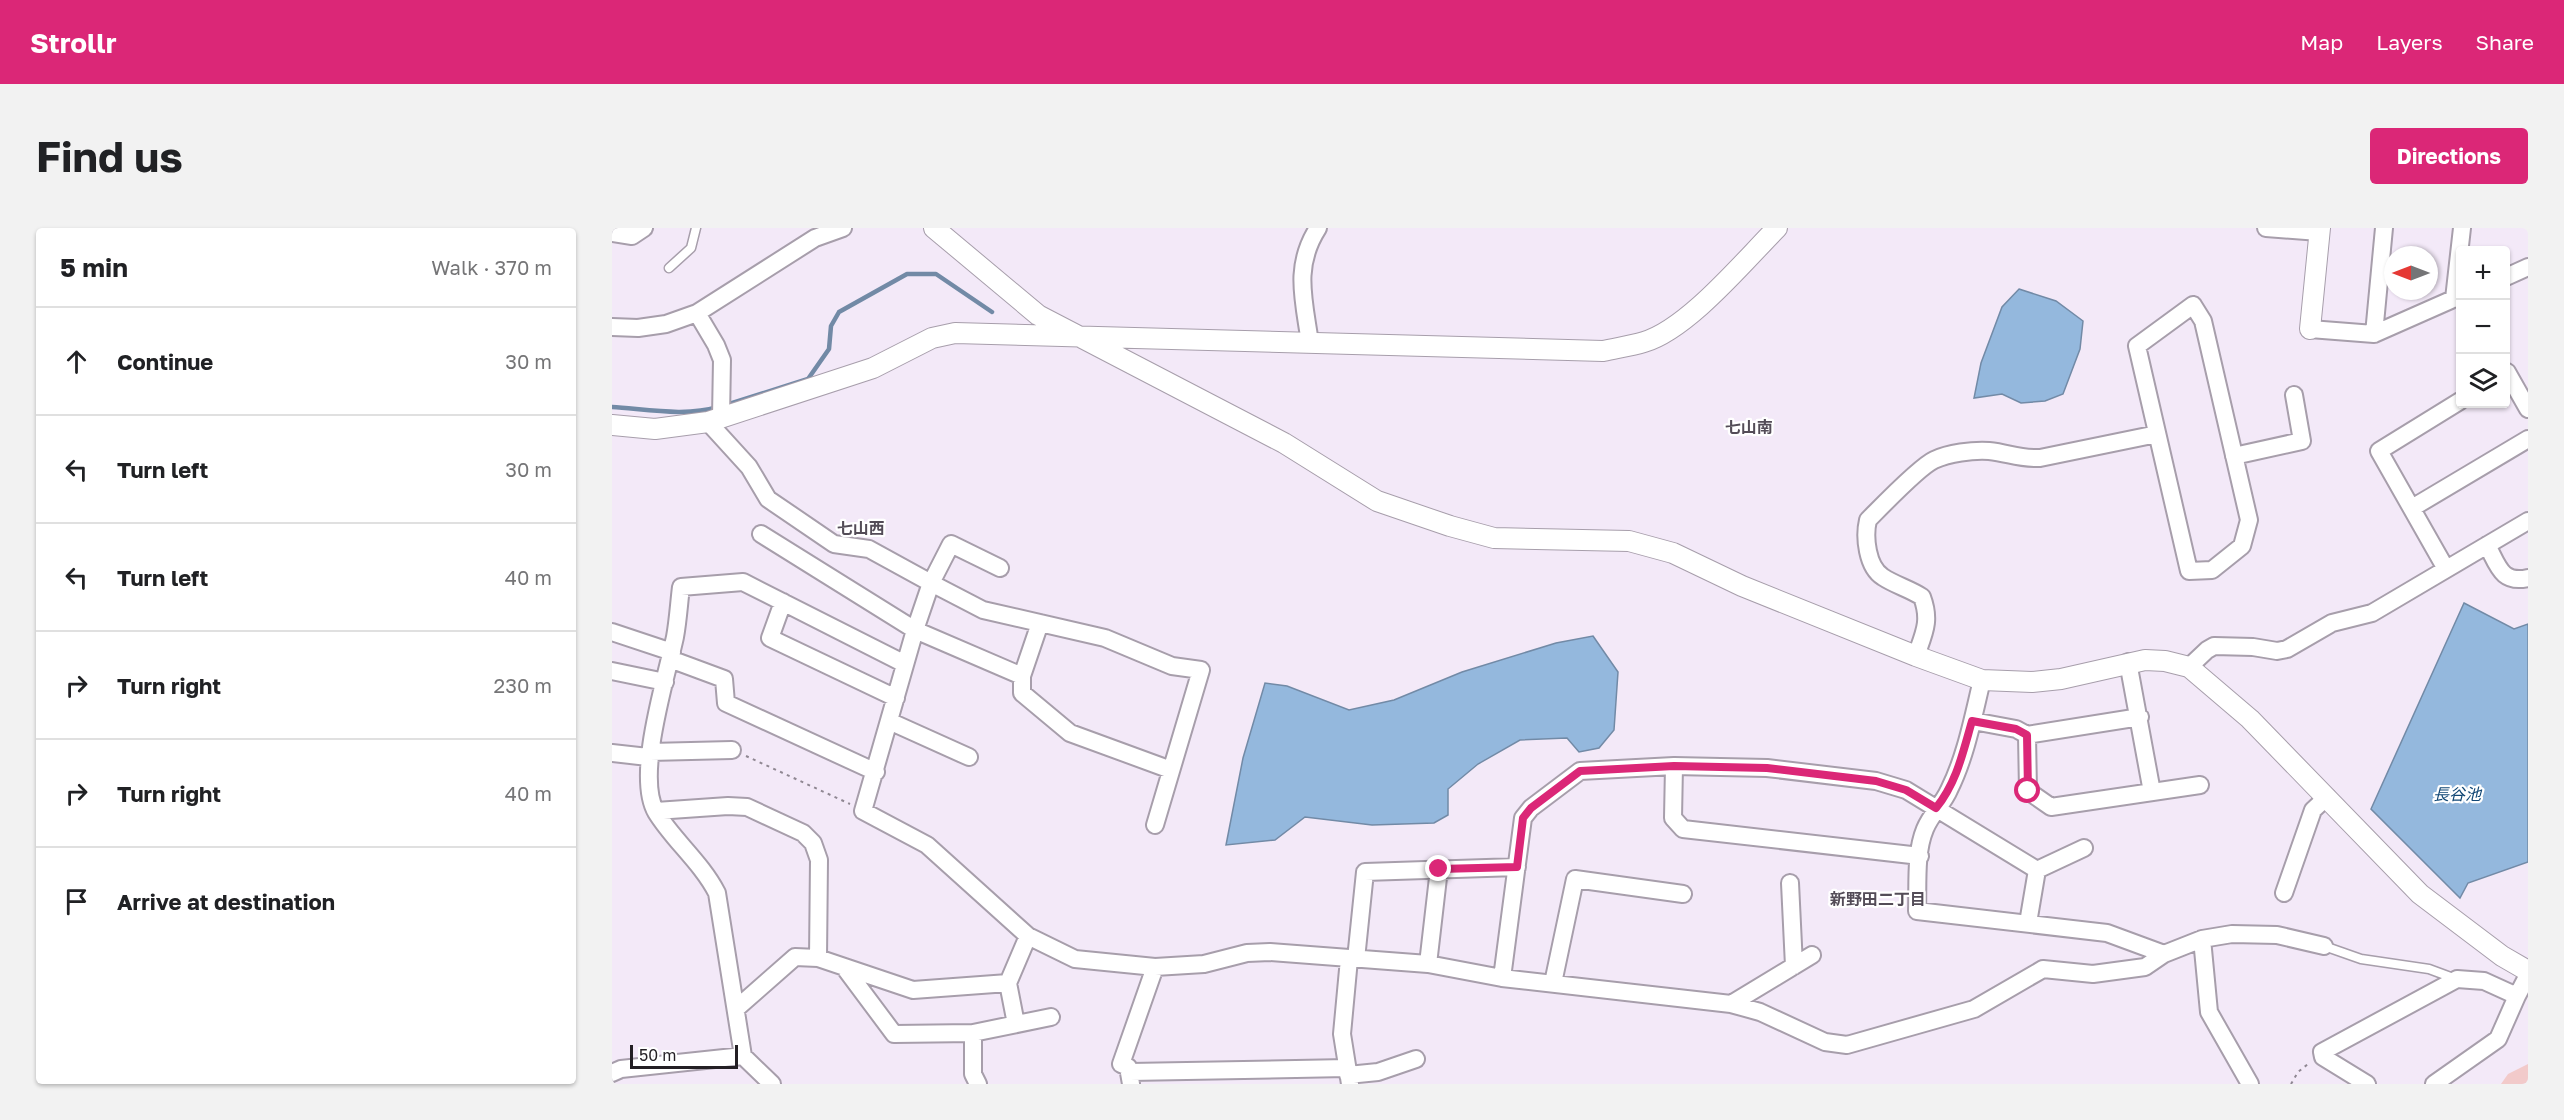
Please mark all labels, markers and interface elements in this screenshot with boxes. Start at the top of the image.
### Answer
text: Strollr [30,26,117,59]
text: Map [2300,29,2343,55]
text: Layers [2376,29,2443,55]
text: Share [2476,29,2534,55]
button: Directions [2370,128,2528,184]
text: Find us [36,131,183,181]
north arrow [2384,246,2438,300]
map controls [2456,246,2510,408]
button: + [2456,246,2510,300]
text: 5 min [60,252,128,283]
text: Walk · 370 m [431,255,552,279]
button: − [2456,300,2510,354]
icon: ahead [60,345,93,378]
text: Continue [117,348,213,375]
text: 30 m [505,349,552,373]
button: layers [2456,354,2510,408]
district label: 七山南 [1725,417,1773,437]
icon: left [60,453,93,486]
text: Turn left [117,456,208,483]
text: 30 m [505,457,552,481]
district label: 七山西 [837,518,885,538]
icon: left [60,561,93,594]
text: Turn left [117,564,208,591]
text: 40 m [505,565,552,589]
icon: right [60,669,93,702]
text: Turn right [117,672,221,699]
text: 230 m [494,673,552,697]
icon: right [60,777,93,810]
route start [2014,777,2040,803]
text: Turn right [117,780,221,807]
text: 40 m [505,781,552,805]
water label: 長谷池 [2433,784,2483,804]
route end [1425,855,1451,881]
icon: arrive [60,885,93,918]
text: Arrive at destination [117,888,335,915]
district label: 新野田二丁目 [1830,889,1926,909]
scale bar [630,1042,738,1070]
text: 50 m [639,1045,676,1065]

